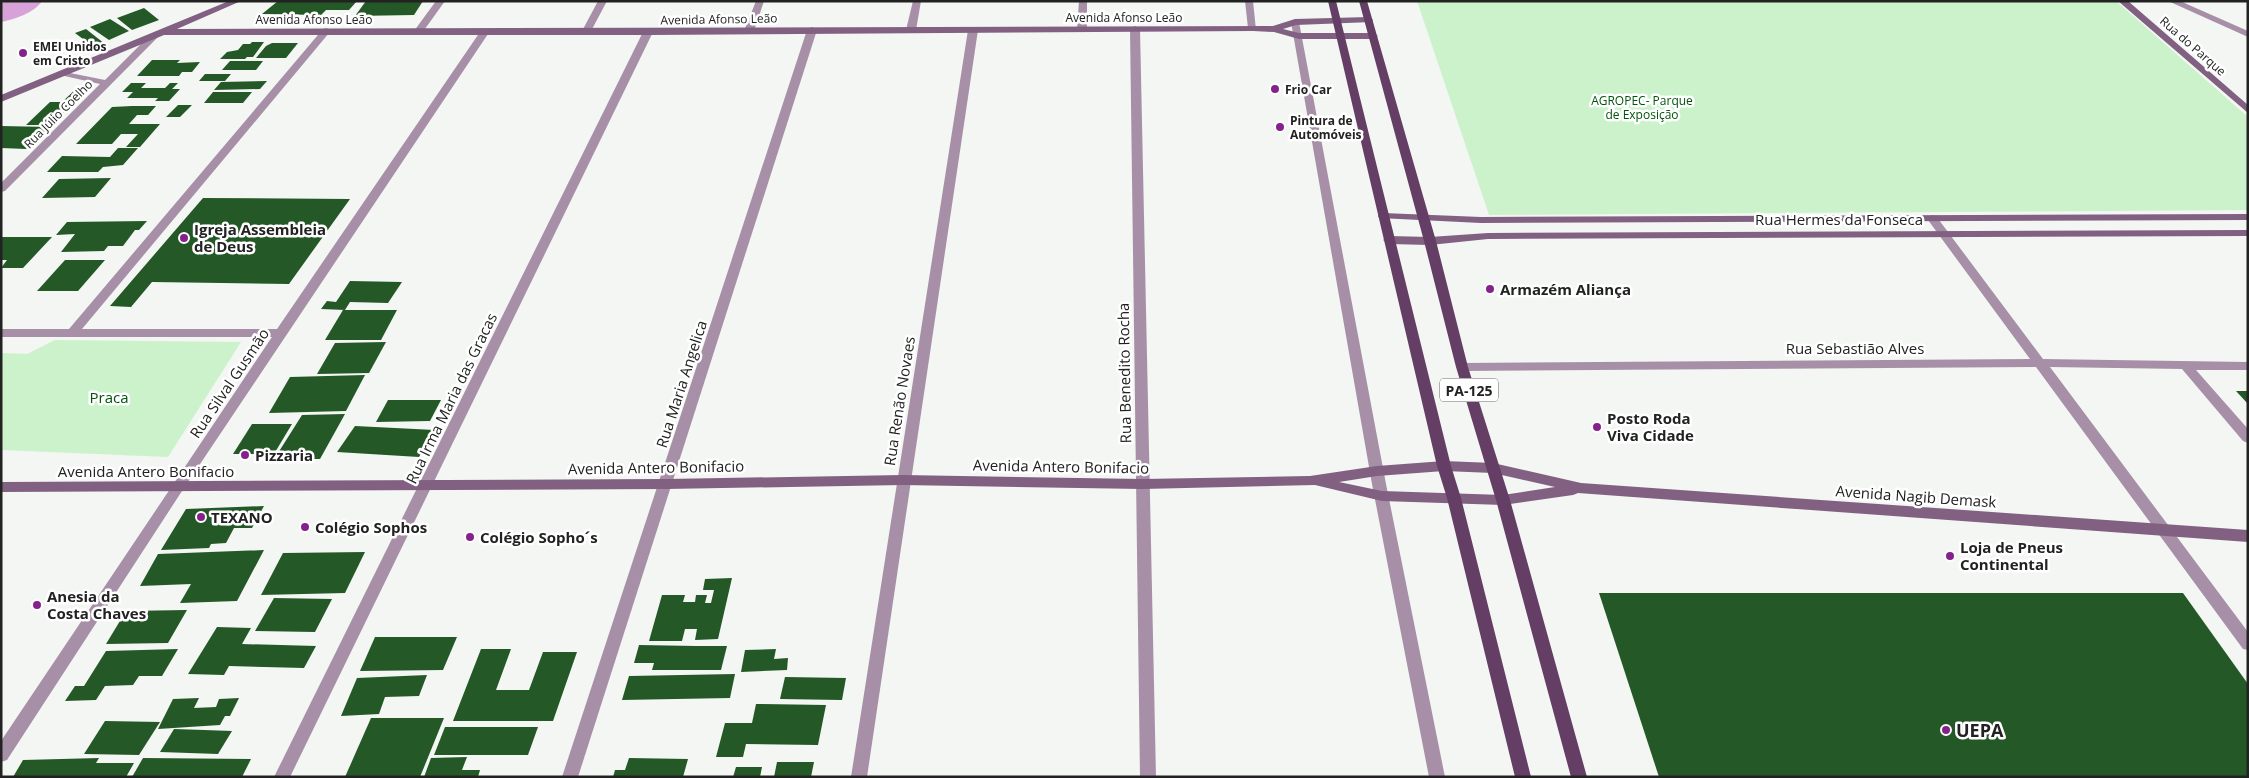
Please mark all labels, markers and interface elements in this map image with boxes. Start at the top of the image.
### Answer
street label: Avenida Afonso Leão [660,9,778,29]
street label: Avenida Afonso Leão [1066,9,1182,26]
street label: Avenida Afonso Leão [256,11,372,28]
street label: Rua do Parque [2156,13,2230,80]
place label: EMEI Unidos em Cristo [33,38,106,69]
marker: EMEI Unidos em Cristo [17,47,29,59]
street label: Rua Júlio Coelho [20,76,96,152]
place label: Frio Car [1285,81,1332,98]
marker: Frio Car [1269,83,1281,95]
park label: AGROPEC- Parque de Exposição [1591,92,1693,123]
place label: Pintura de Automóveis [1290,112,1362,143]
marker: Pintura de Automóveis [1274,121,1286,133]
street label: Rua Hermes da Fonseca [1755,209,1923,229]
place label: Igreja Assembleia de Deus [194,219,326,256]
marker: Igreja Assembleia de Deus [178,232,190,244]
place label: Armazém Aliança [1500,279,1631,299]
marker: Armazém Aliança [1484,283,1496,295]
street label: Rua Benedito Rocha [1113,303,1135,443]
street label: Rua Irma Maria das Gracas [401,309,501,487]
street label: Rua Maria Angelica [651,318,711,450]
street label: Rua Silval Gusmão [185,324,273,442]
street label: Rua Renão Novaes [879,335,919,467]
street label: Rua Sebastião Alves [1786,338,1924,358]
road number: PA-125 [1440,378,1498,402]
park label: Praca [89,387,129,407]
place label: Posto Roda Viva Cidade [1607,408,1694,445]
marker: Posto Roda Viva Cidade [1591,421,1603,433]
place label: Pizzaria [255,445,313,465]
marker: Pizzaria [239,449,251,461]
street label: Avenida Antero Bonifacio [973,454,1149,478]
street label: Avenida Antero Bonifacio [568,455,744,479]
street label: Avenida Antero Bonifacio [58,461,234,481]
street label: Avenida Nagib Demask [1835,480,1997,512]
place label: TEXANO [211,507,273,527]
marker: TEXANO [195,511,207,523]
place label: Colégio Sophos [315,517,427,537]
marker: Colégio Sophos [299,521,311,533]
place label: Colégio Sopho´s [480,527,598,547]
marker: Colégio Sopho´s [464,531,476,543]
place label: Loja de Pneus Continental [1960,537,2063,574]
marker: Loja de Pneus Continental [1944,550,1956,562]
place label: Anesia da Costa Chaves [47,586,146,623]
marker: Anesia da Costa Chaves [31,599,43,611]
place label: UEPA [1956,718,2004,742]
marker: UEPA [1940,724,1952,736]

